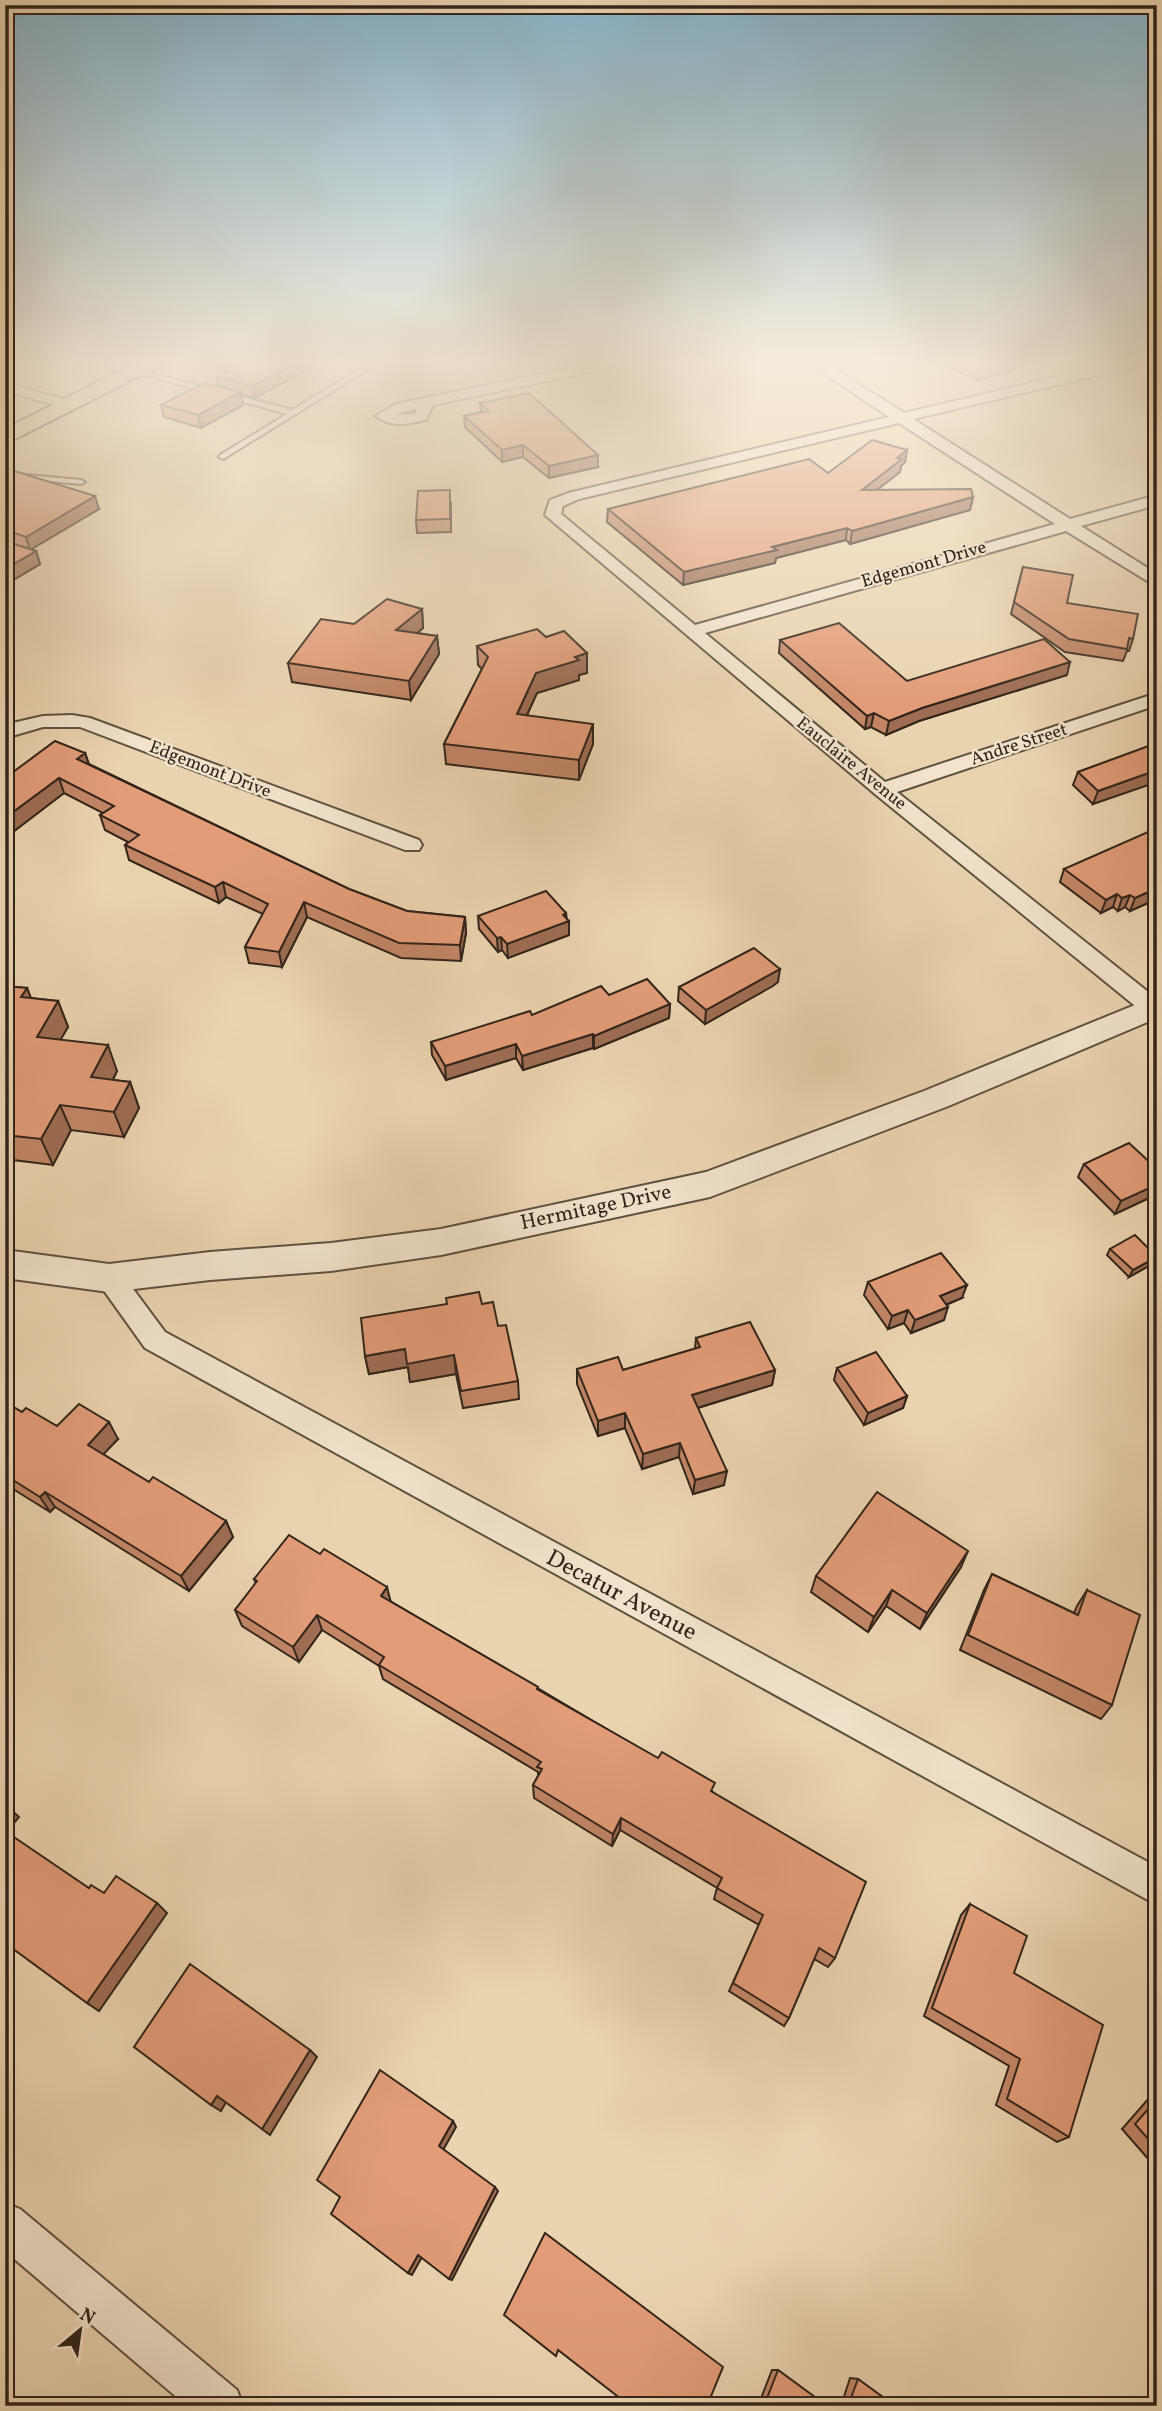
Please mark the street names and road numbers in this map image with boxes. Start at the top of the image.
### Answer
street label: Edgemont Drive [859,535,989,595]
street label: Eauclaire Avenue [790,712,912,816]
street label: Andre Street [967,718,1071,772]
street label: Edgemont Drive [145,735,275,805]
street label: Hermitage Drive [518,1178,674,1238]
street label: Decatur Avenue [539,1542,703,1650]

